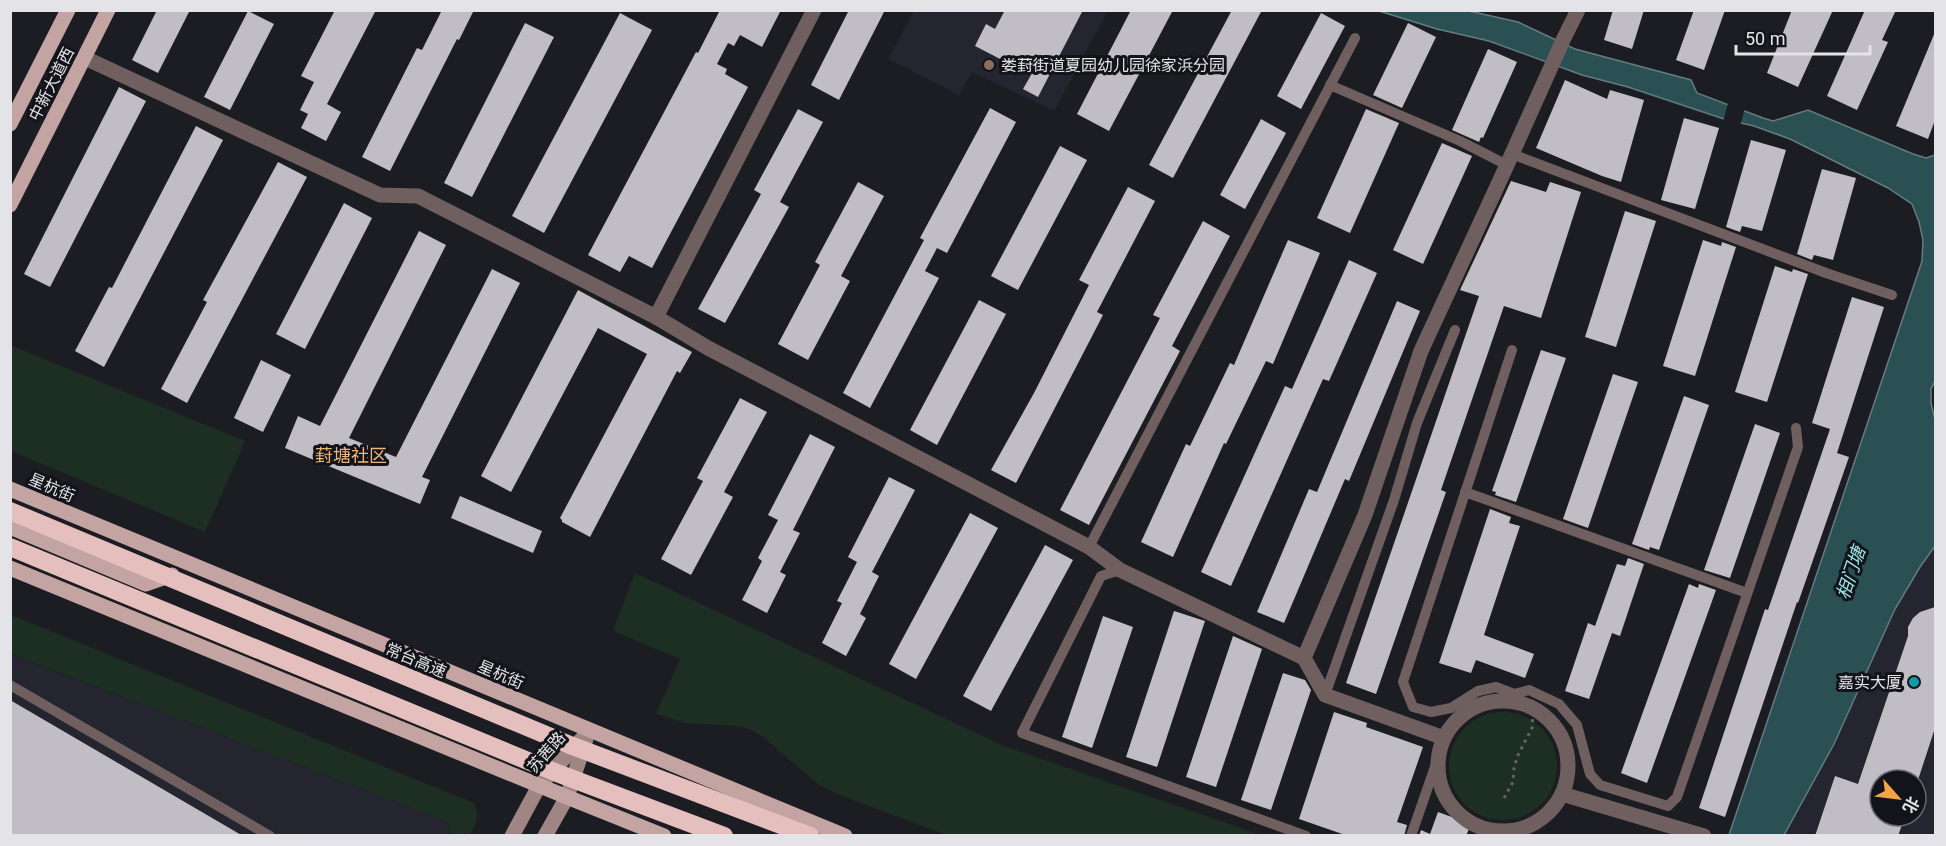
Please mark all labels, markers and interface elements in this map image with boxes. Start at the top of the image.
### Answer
scale bar [1736,18,1870,56]
text: 50 m [1745,28,1785,49]
street label: 中新大道西 [25,44,78,124]
place label: 娄葑街道夏园幼儿园徐家浜分园 [1001,56,1225,75]
marker: 娄葑街道夏园幼儿园徐家浜分园 [982,58,996,72]
district label: 葑塘社区 [315,445,387,466]
street label: 星杭街 [26,469,78,506]
water label: 相门塘 [1832,541,1870,602]
street label: 常台高速 [383,639,449,682]
street label: 星杭街 [475,656,527,693]
place label: 嘉实大厦 [1838,673,1902,692]
marker: 嘉实大厦 [1907,675,1921,689]
street label: 苏茜路 [523,728,569,777]
north arrow [1868,768,1928,828]
text: 北 [1899,793,1923,816]

